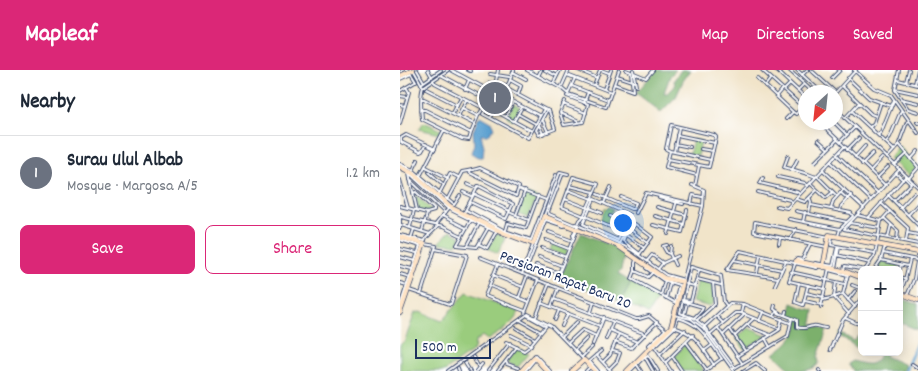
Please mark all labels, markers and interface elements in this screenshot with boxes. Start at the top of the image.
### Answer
text: Mapleaf [25,18,97,52]
text: Map [701,23,728,48]
text: Directions [756,23,825,48]
text: Saved [853,23,893,48]
pin: 1 [479,79,511,117]
north arrow [798,85,843,130]
text: Nearby [20,88,75,118]
text: Surau Ulul Albab [67,148,183,175]
text: 1 [34,162,38,185]
text: 1.2 km [346,162,380,185]
text: Mosque · Margosa A/5 [67,175,198,198]
your location [610,210,636,236]
button: Save [20,225,195,274]
button: Share [205,225,380,274]
street label: Persiaran Rapat Baru 20 [496,246,634,316]
map controls [858,266,903,356]
button: + [858,266,903,311]
button: − [858,311,903,356]
scale bar [415,336,491,359]
text: 500 m [422,338,457,358]

